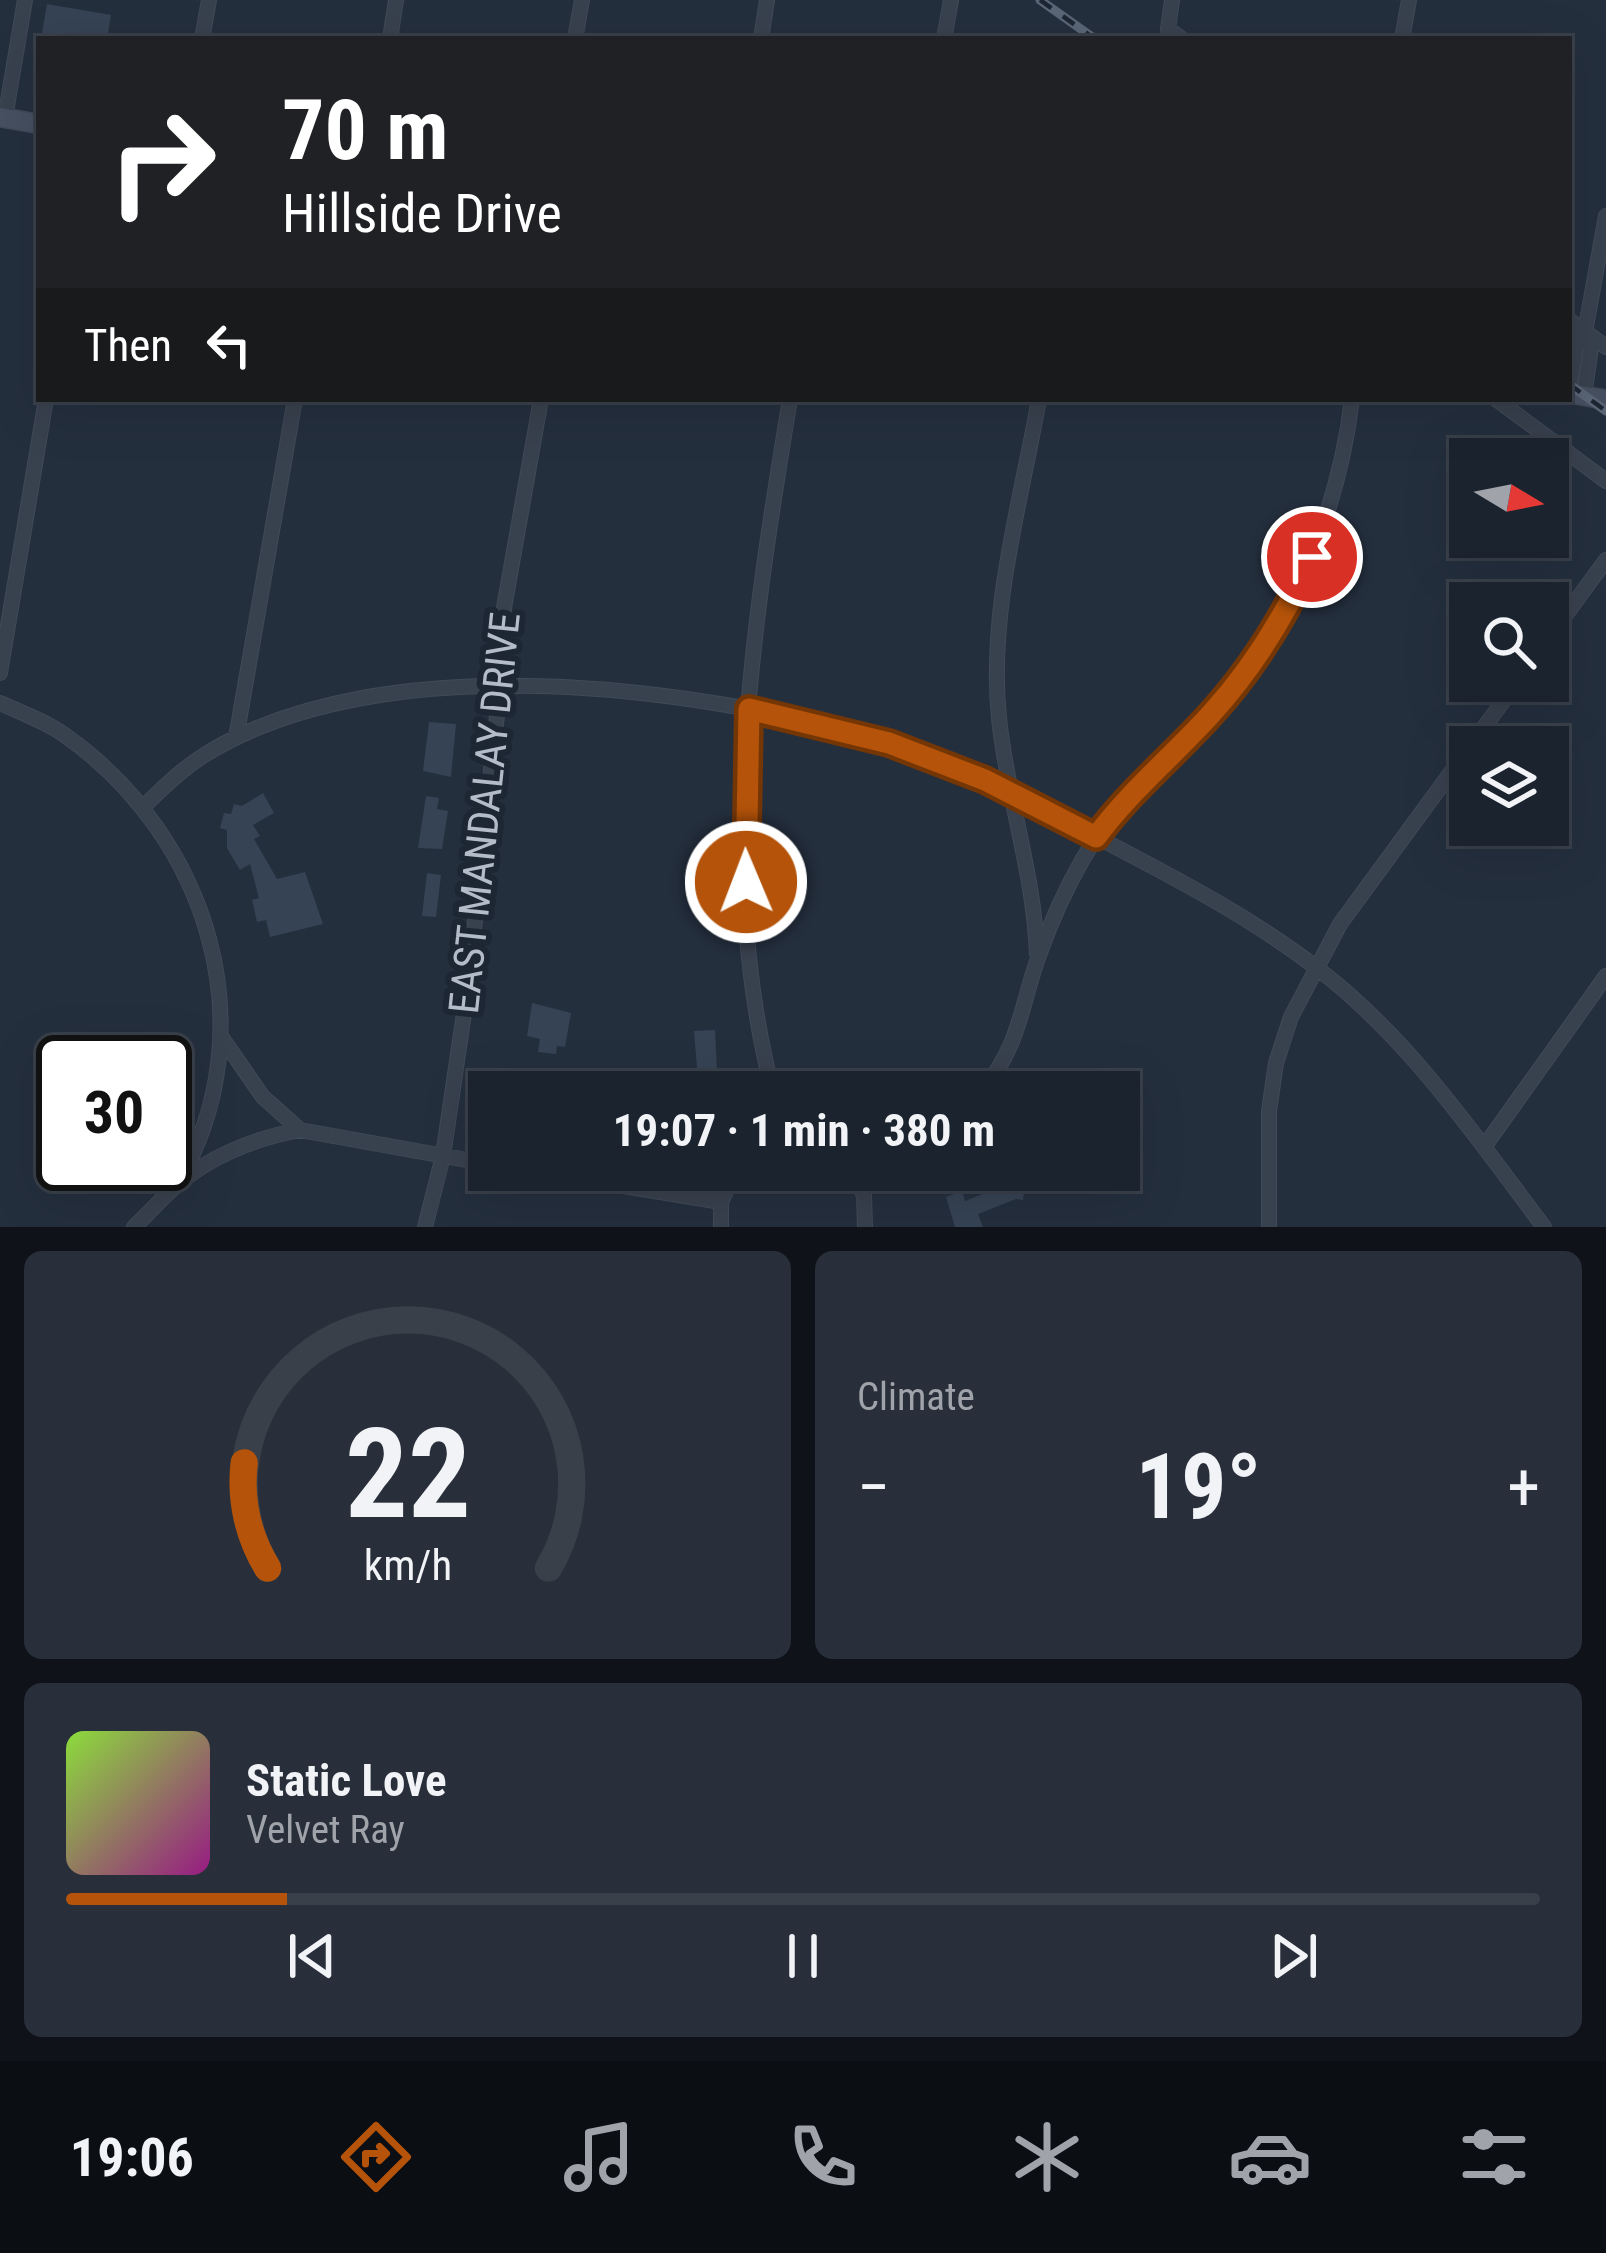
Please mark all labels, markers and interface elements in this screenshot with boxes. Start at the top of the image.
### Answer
text: 70 m [282,81,449,180]
icon: right [84,84,240,240]
text: Hillside Drive [282,182,562,245]
icon: left [196,312,262,378]
text: Then [84,319,172,372]
north arrow [1449,438,1569,558]
map controls [1449,438,1569,846]
pin [1261,506,1363,608]
icon: arrive [1279,524,1345,590]
button: search [1449,582,1569,702]
street label: EAST MANDALAY DRIVE [439,610,530,1016]
button: layers [1449,726,1569,846]
position arrow [683,819,809,945]
speed limit sign: 30 [36,1035,192,1191]
text: 19:07 · 1 min · 380 m [613,1104,995,1157]
text: Climate [857,1374,975,1420]
text: 22 [344,1401,471,1547]
text: 19° [1136,1435,1262,1540]
text: − [857,1449,890,1526]
text: + [1507,1449,1540,1526]
text: km/h [363,1540,452,1590]
text: Static Love [246,1754,447,1807]
text: Velvet Ray [246,1807,405,1853]
icon: previous [279,1923,345,1989]
icon: pause [770,1923,836,1989]
icon: next [1261,1923,1327,1989]
icon: directions [334,2115,418,2199]
icon: music [557,2115,641,2199]
icon: phone [781,2115,865,2199]
icon: climate [1005,2115,1089,2199]
icon: car [1228,2115,1312,2199]
icon: filters [1452,2115,1536,2199]
text: 19:06 [70,2126,194,2189]

